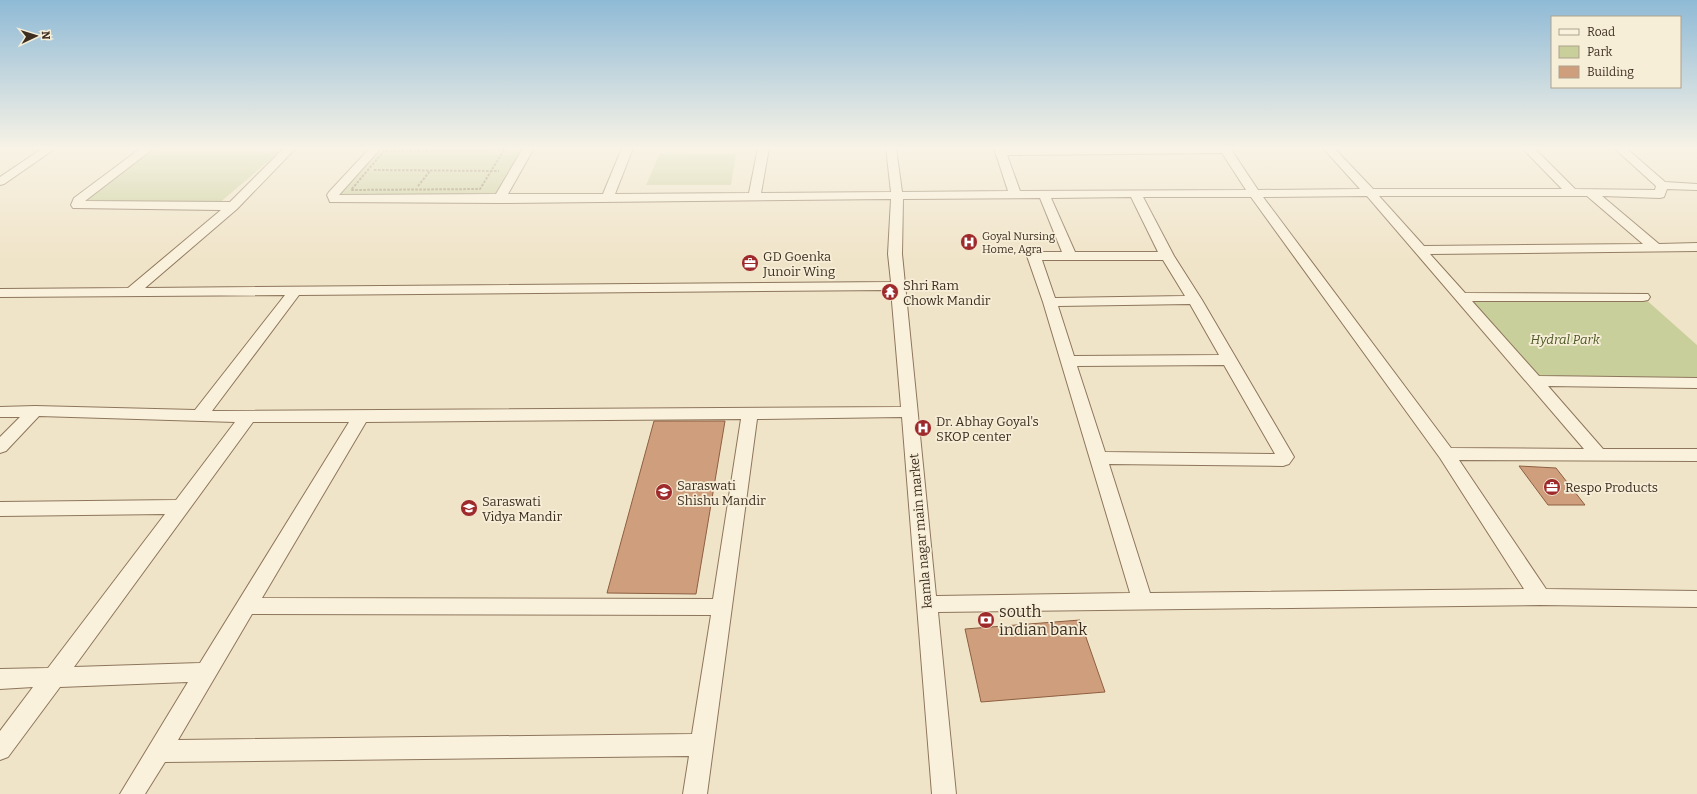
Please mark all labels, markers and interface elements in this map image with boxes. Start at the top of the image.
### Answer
north arrow [16,16,56,56]
legend [1551,16,1681,88]
text: Road [1587,25,1615,39]
text: N [39,31,52,41]
text: Park [1587,45,1613,59]
text: Building [1587,65,1634,79]
place label: Goyal Nursing Home, Agra [982,230,1055,256]
hospital icon: Goyal Nursing Home, Agra [959,232,979,252]
place label: GD Goenka Junoir Wing [762,249,835,279]
office icon: GD Goenka Junoir Wing [740,253,760,273]
place label: Shri Ram Chowk Mandir [903,278,991,308]
temple icon: Shri Ram Chowk Mandir [880,282,900,302]
park label: Hydral Park [1530,332,1601,347]
place label: Dr. Abhay Goyal's SKOP center [936,414,1039,444]
hospital icon: Dr. Abhay Goyal's SKOP center [913,418,933,438]
street label: kamla nagar main market [906,452,935,609]
office icon: Respo Products [1542,477,1562,497]
place label: Saraswati Shishu Mandir [677,478,766,508]
place label: Respo Products [1565,480,1658,495]
school or university icon: Saraswati Shishu Mandir [654,482,674,502]
place label: Saraswati Vidya Mandir [482,494,562,524]
school or university icon: Saraswati Vidya Mandir [459,498,479,518]
place label: south indian bank [999,602,1087,639]
bank icon: south indian bank [976,610,996,630]

